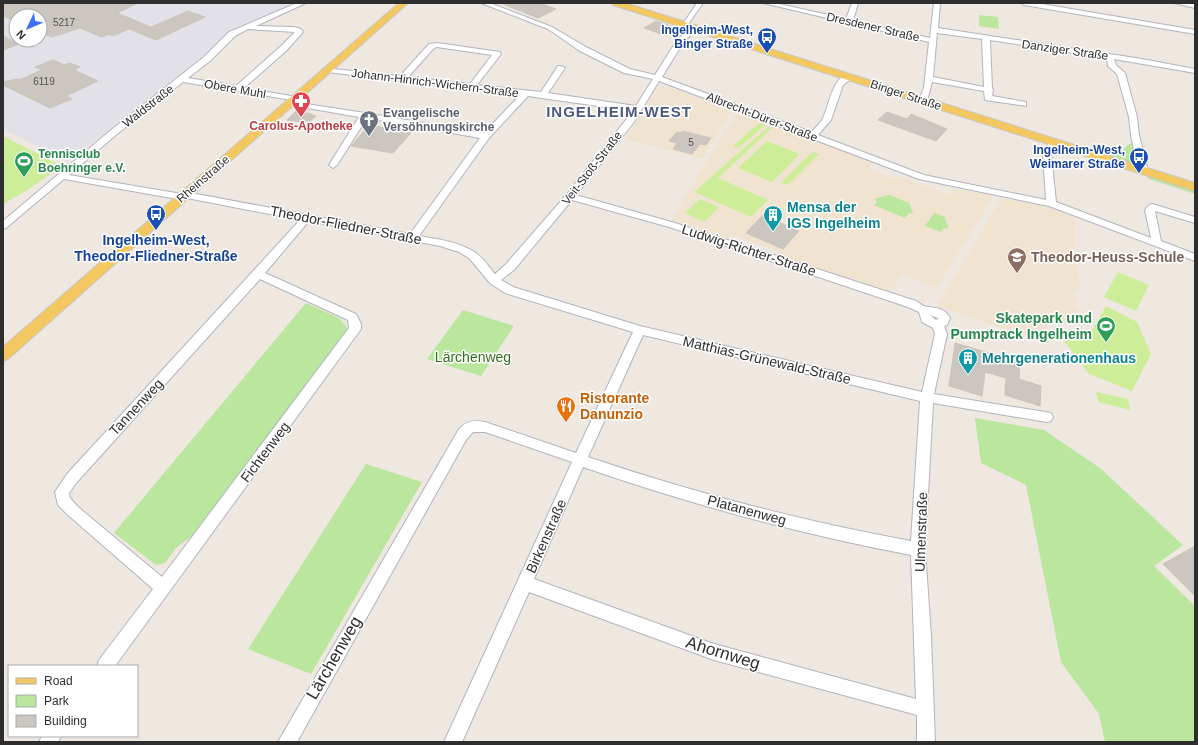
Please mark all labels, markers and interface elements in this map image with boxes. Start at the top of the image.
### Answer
north arrow [8,8,48,48]
street label: Dresdener Straße [825,9,921,45]
house number: 5217 [53,17,76,28]
place label: Ingelheim-West, Binger Straße [661,23,753,51]
bus stop icon: Ingelheim-West, Binger Straße [756,26,778,54]
text: N [14,28,28,42]
street label: Danziger Straße [1021,37,1110,63]
street label: Johann-Hinrich-Wichern-Straße [350,66,520,100]
house number: 6119 [33,76,55,87]
street label: Obere Muhl [203,77,267,101]
street label: Binger Straße [869,77,944,113]
street label: Waldstraße [120,82,177,130]
street label: Albrecht-Dürer-Straße [704,89,820,145]
pharmacy icon: Carolus-Apotheke [290,90,312,118]
district label: INGELHEIM-WEST [546,103,692,120]
place label: Evangelische Versöhnungskirche [383,106,495,134]
church icon: Evangelische Versöhnungskirche [358,109,380,137]
place label: Carolus-Apotheke [249,119,353,133]
street label: Veit-Stoß-Straße [559,128,625,208]
house number: 5 [688,137,694,148]
place label: Ingelheim-West, Weimarer Straße [1030,143,1125,171]
bus stop icon: Ingelheim-West, Weimarer Straße [1128,146,1150,174]
place label: Tennisclub Boehringer e.V. [38,147,126,175]
sports icon: Tennisclub Boehringer e.V. [13,150,35,178]
street label: Rheinstraße [174,152,232,206]
place label: Mensa der IGS Ingelheim [787,199,880,231]
street label: Theodor-Fliedner-Straße [269,202,423,248]
bus stop icon: Ingelheim-West, Theodor-Fliedner-Straße [145,203,167,231]
building icon: Mensa der IGS Ingelheim [762,204,784,232]
street label: Ludwig-Richter-Straße [680,221,818,279]
place label: Ingelheim-West, Theodor-Fliedner-Straße [74,232,238,264]
school or university icon: Theodor-Heuss-Schule [1006,246,1028,274]
place label: Theodor-Heuss-Schule [1031,249,1184,265]
place label: Skatepark und Pumptrack Ingelheim [950,310,1092,342]
sports icon: Skatepark und Pumptrack Ingelheim [1095,315,1117,343]
street label: Matthias-Grünewald-Straße [681,333,853,387]
building icon: Mehrgenerationenhaus [957,347,979,375]
park label: Lärchenweg [435,349,511,365]
place label: Mehrgenerationenhaus [982,350,1136,366]
street label: Tannenweg [106,375,166,439]
place label: Ristorante Danunzio [580,390,649,422]
restaurant icon: Ristorante Danunzio [555,395,577,423]
street label: Fichtenweg [237,419,293,485]
street label: Ulmenstraße [912,491,930,572]
street label: Platanenweg [706,492,788,528]
street label: Birkenstraße [523,496,570,576]
street label: Lärchenweg [303,613,365,703]
street label: Ahornweg [684,633,762,673]
legend [8,665,138,737]
text: Road [44,674,73,688]
text: Park [44,694,70,708]
text: Building [44,714,87,728]

